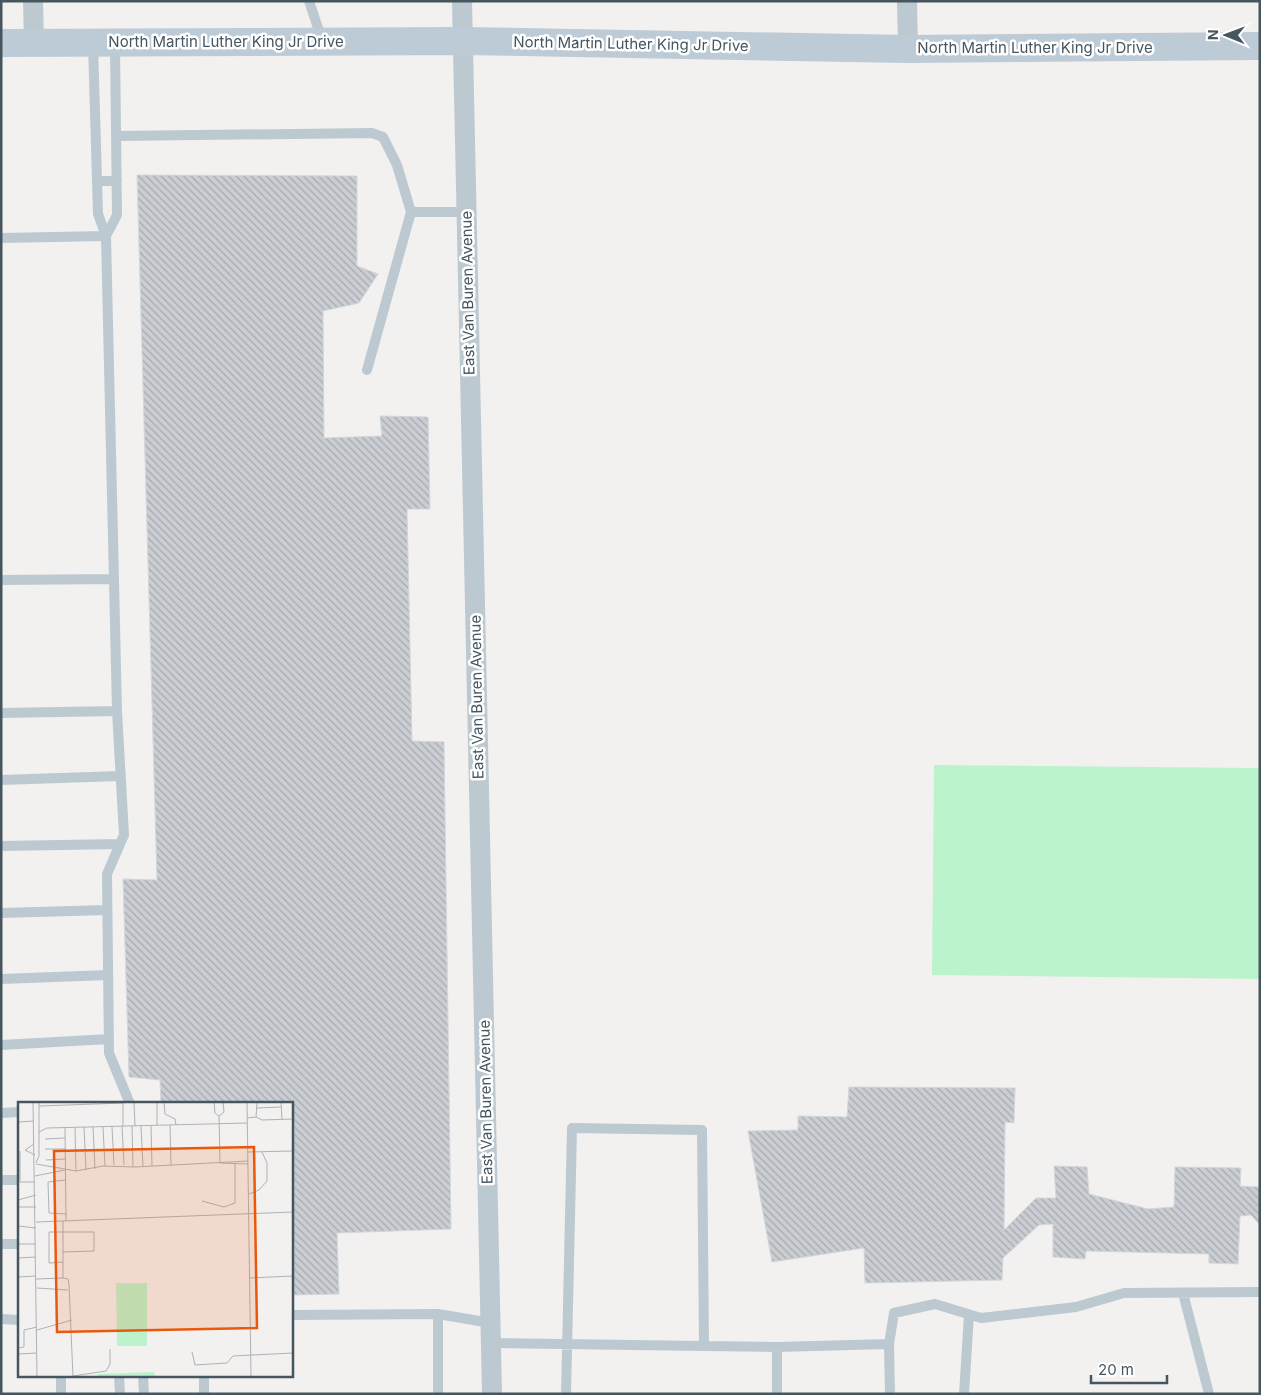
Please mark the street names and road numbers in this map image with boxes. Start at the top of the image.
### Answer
street label: North Martin Luther King Jr Drive [108,32,344,51]
street label: North Martin Luther King Jr Drive [513,32,749,55]
street label: North Martin Luther King Jr Drive [917,38,1153,57]
street label: East Van Buren Avenue [457,211,478,375]
street label: East Van Buren Avenue [466,615,487,779]
street label: East Van Buren Avenue [475,1020,496,1184]

